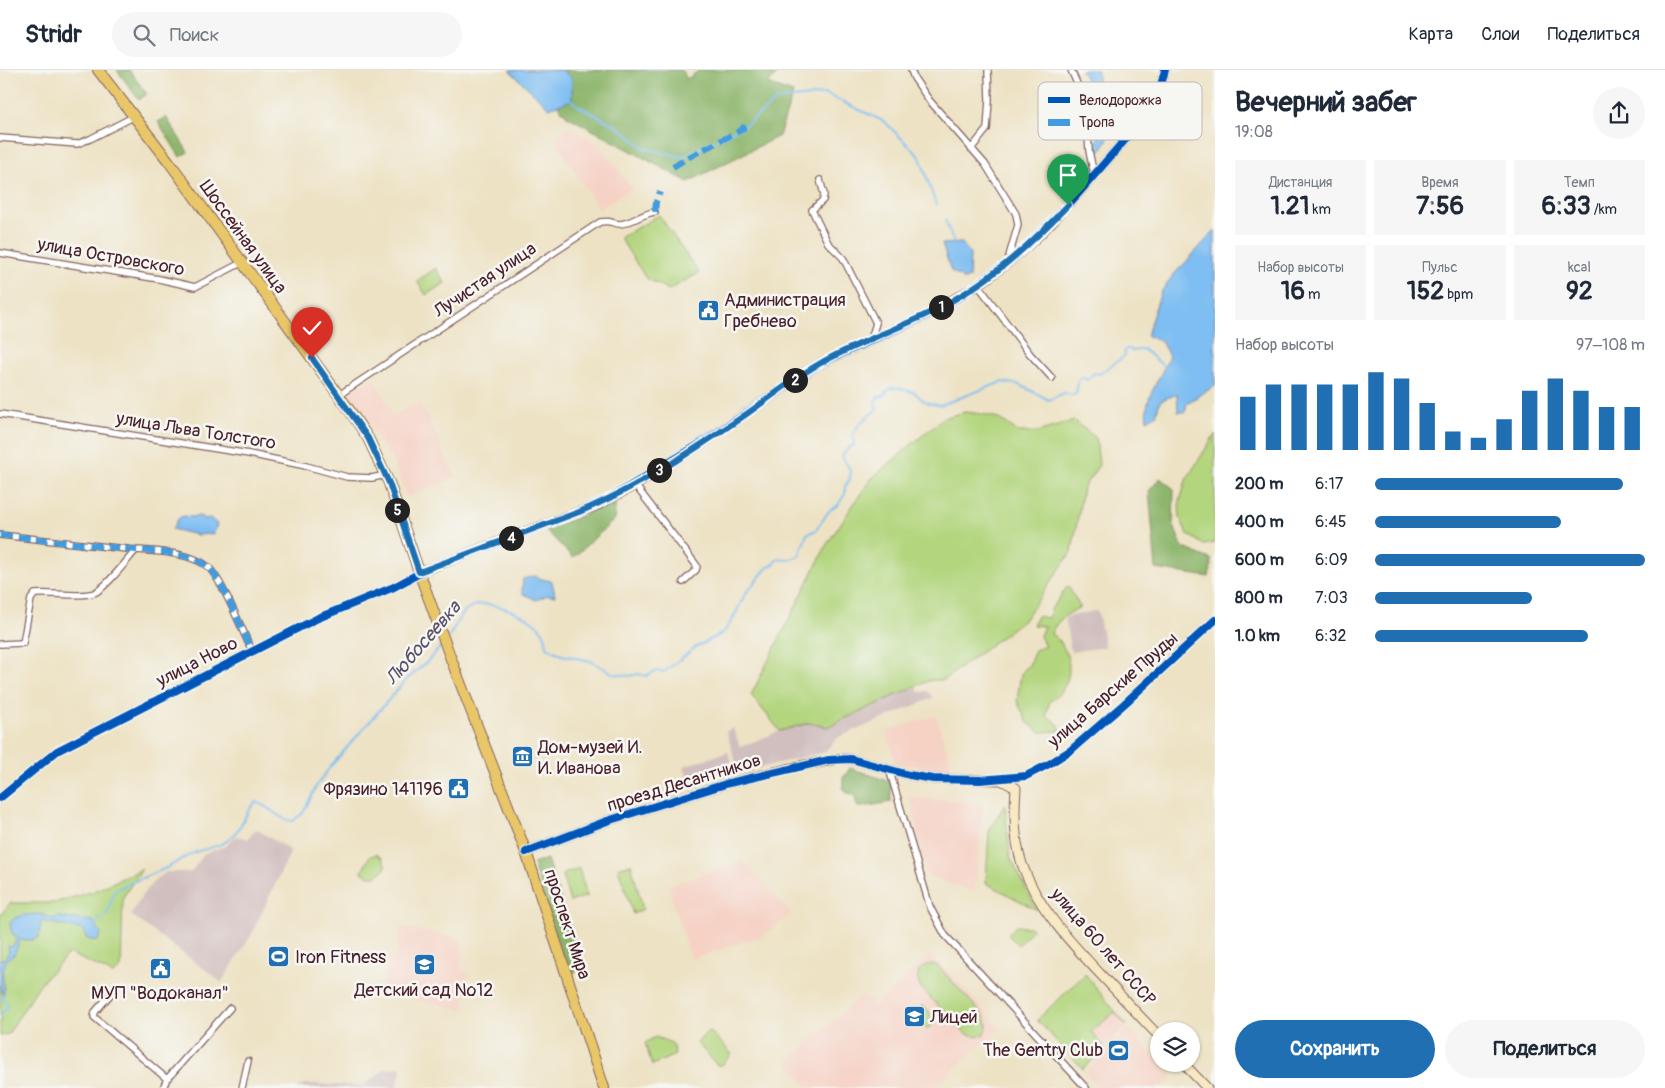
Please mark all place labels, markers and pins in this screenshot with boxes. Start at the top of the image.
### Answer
pin [1047,154,1089,205]
place label: Администрация Гребнево [724,289,846,333]
pin: 1 [928,294,954,320]
public building icon: Администрация Гребнево [696,298,720,322]
pin [291,307,333,358]
pin: 2 [782,368,808,392]
pin: 3 [646,458,672,482]
pin: 5 [384,498,410,522]
pin: 4 [498,526,524,550]
place label: Дом-музей И. И. Иванова [537,736,642,780]
museum icon: Дом-музей И. И. Иванова [510,745,534,769]
public building icon: Фрязино 141196 [447,777,471,801]
place label: Фрязино 141196 [323,778,443,801]
sports icon: Iron Fitness [267,945,291,969]
place label: Iron Fitness [295,946,386,969]
school or university icon: Детский сад №12 [412,953,436,977]
public building icon: МУП "Водоканал" [148,956,172,980]
place label: Детский сад №12 [354,979,493,1002]
place label: МУП "Водоканал" [91,982,229,1005]
school or university icon: Лицей [902,1005,926,1029]
place label: Лицей [929,1006,978,1029]
sports icon: The Gentry Club [1107,1038,1131,1062]
place label: The Gentry Club [983,1039,1103,1062]

